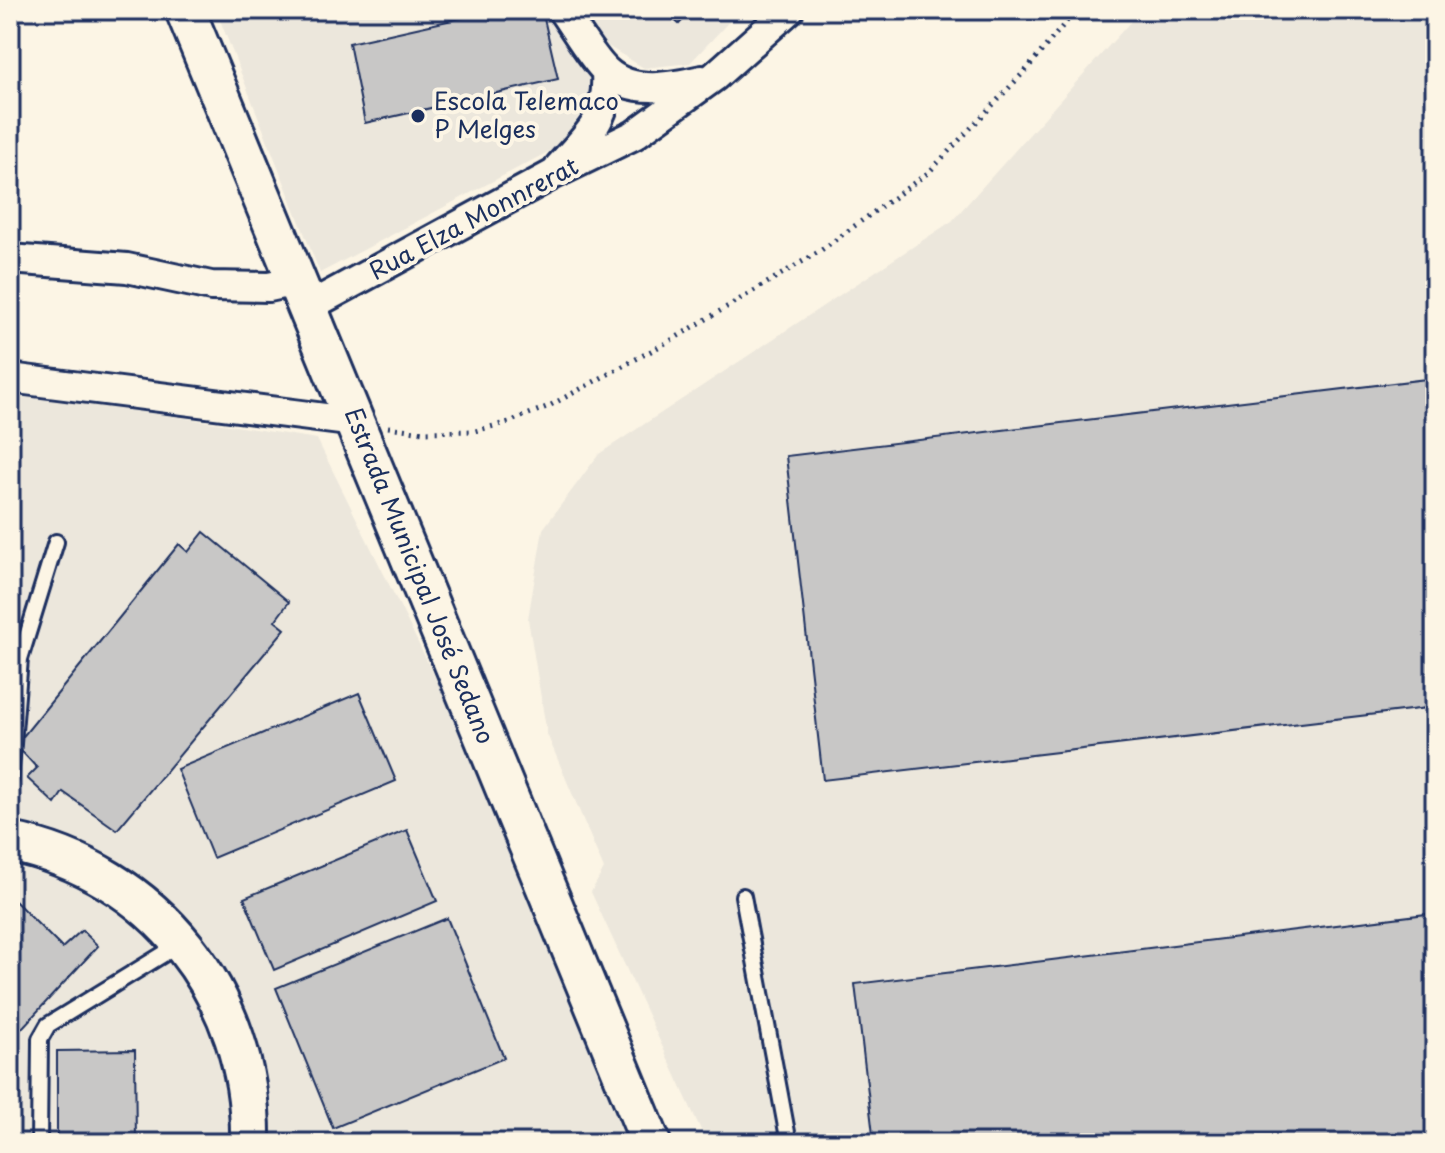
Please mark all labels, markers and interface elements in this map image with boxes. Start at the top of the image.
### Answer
place label: Escola Telemaco P Melges [434,82,619,146]
marker: Escola Telemaco P Melges [409,107,427,125]
street label: Rua Elza Monnrerat [362,147,584,288]
street label: Estrada Municipal José Sedano [337,402,505,749]

